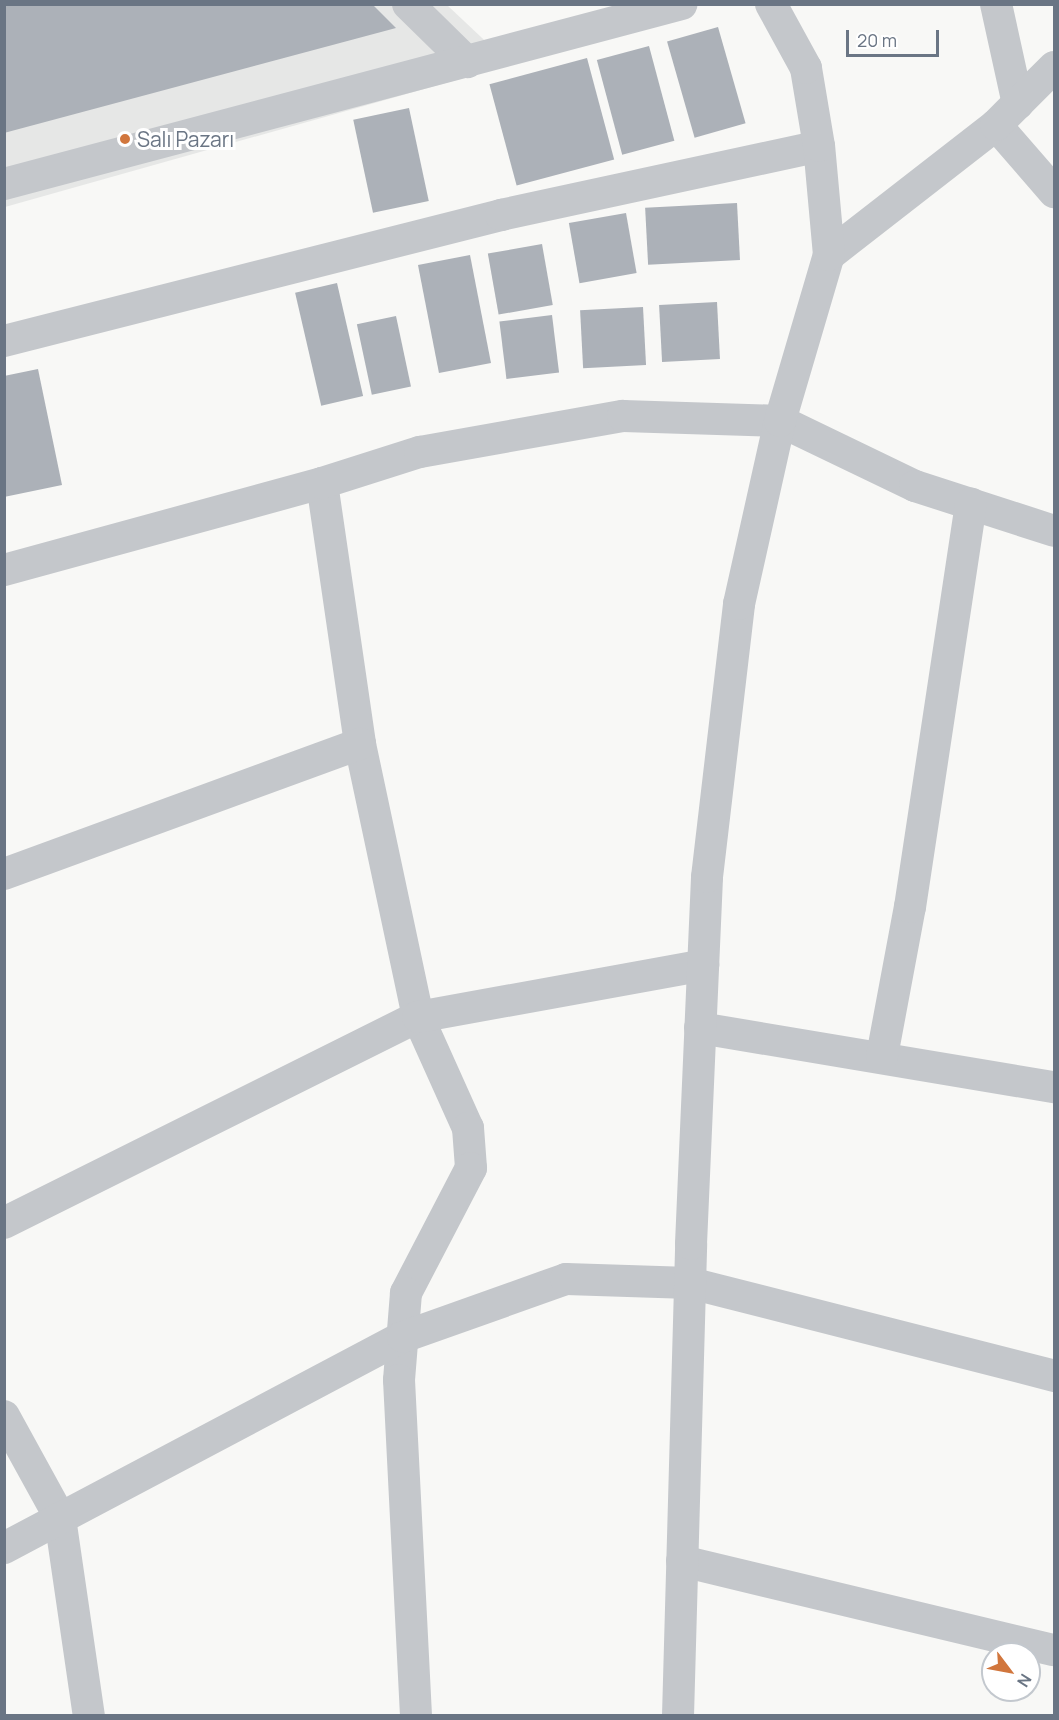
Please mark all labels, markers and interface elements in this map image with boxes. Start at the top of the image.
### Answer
scale bar [849,18,942,56]
text: 20 m [857,28,897,52]
place label: Salı Pazarı [137,126,234,152]
marker: Salı Pazarı [118,132,132,146]
north arrow [981,1642,1041,1702]
text: N [1012,1670,1037,1691]

